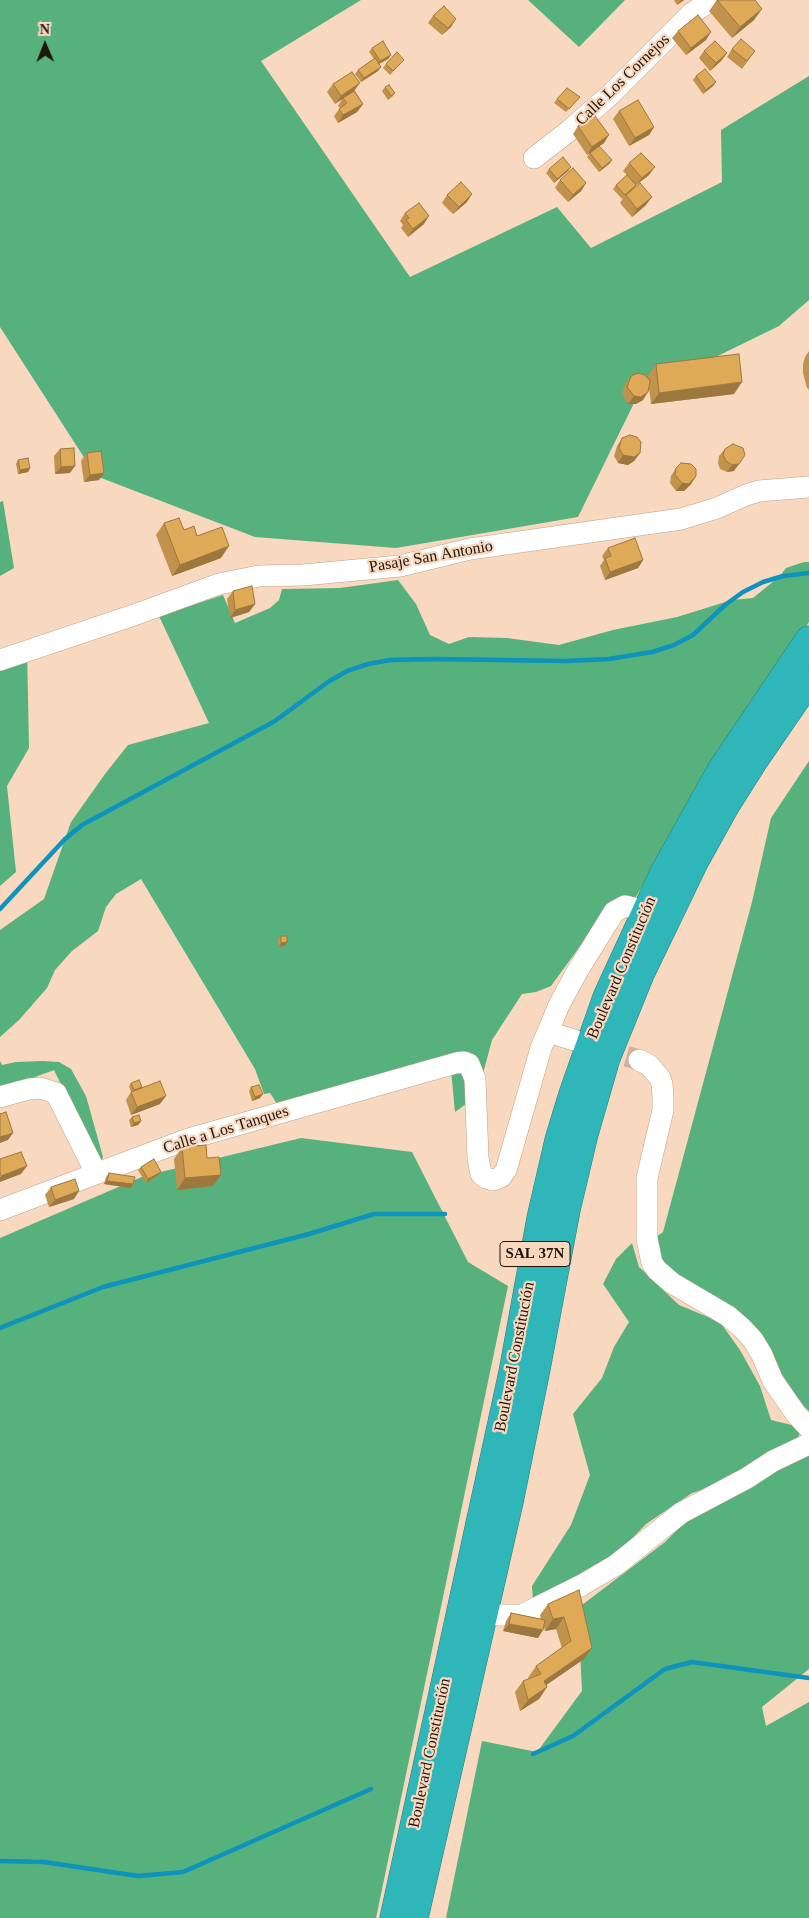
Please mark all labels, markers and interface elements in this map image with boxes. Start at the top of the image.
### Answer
north arrow [20,20,70,70]
text: N [40,22,50,37]
street label: Calle Los Cornejos [572,30,674,130]
street label: Pasaje San Antonio [368,537,494,577]
street label: Boulevard Constitución [583,894,661,1042]
street label: Calle a Los Tanques [161,1102,291,1158]
road number: SAL 37N [500,1242,570,1266]
street label: Boulevard Constitución [491,1280,539,1434]
street label: Boulevard Constitución [405,1676,455,1830]

